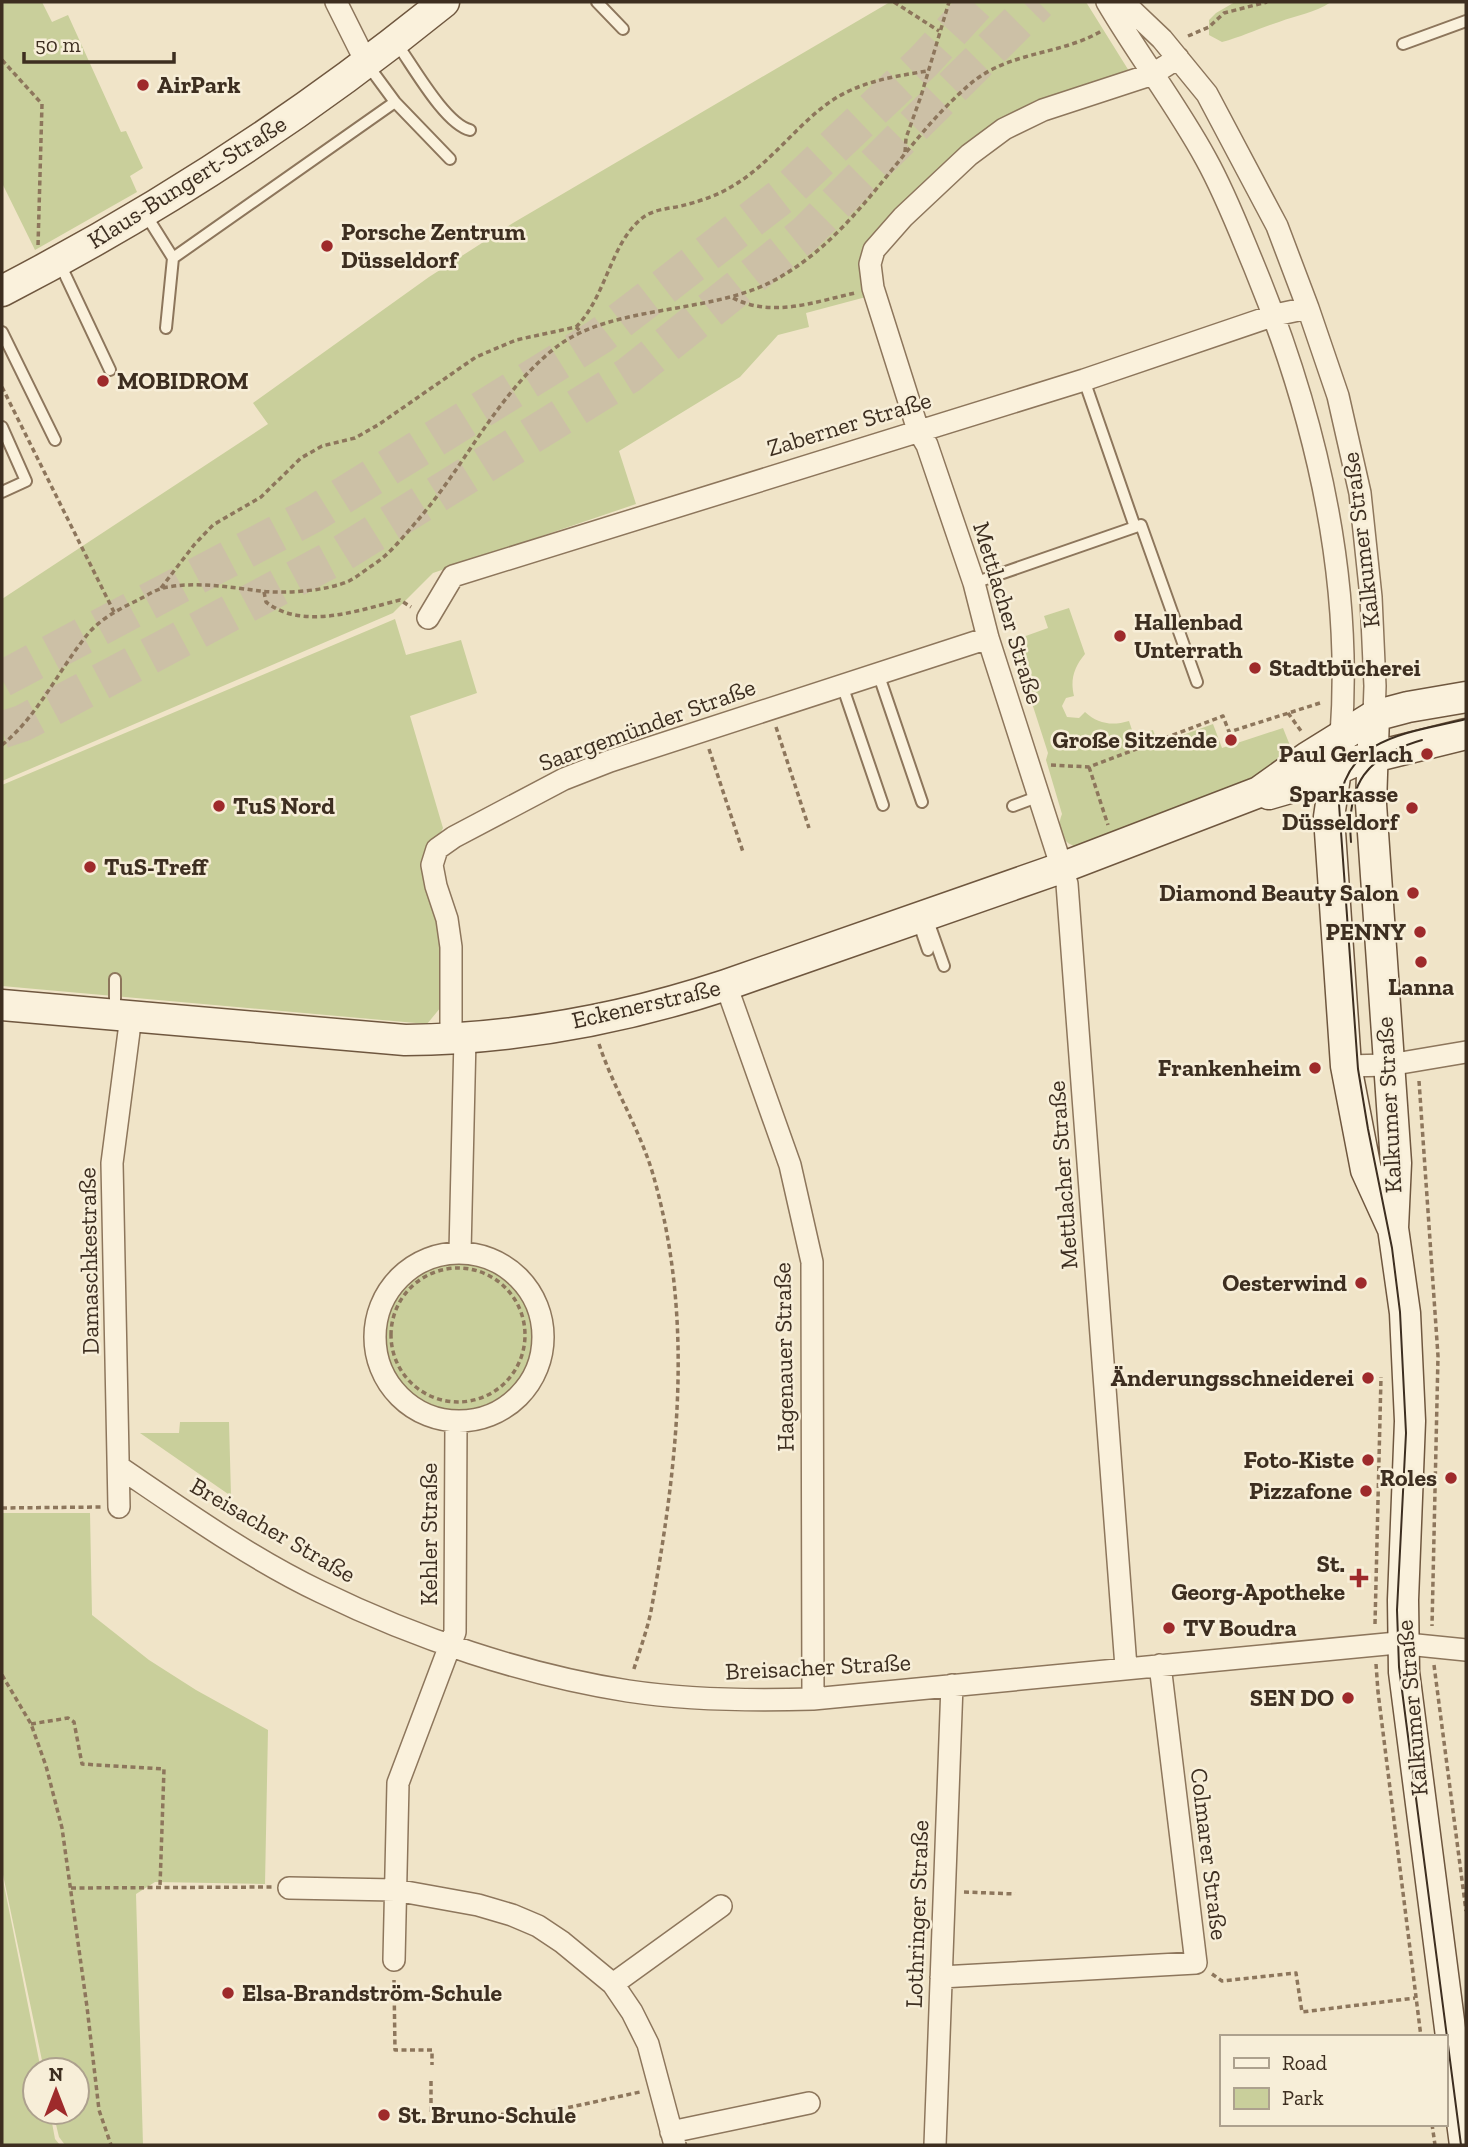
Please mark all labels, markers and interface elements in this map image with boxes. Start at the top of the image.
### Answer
scale bar [24,21,175,65]
text: 50 m [35,32,81,57]
place label: AirPark [157,70,241,99]
marker: AirPark [135,77,151,93]
street label: Klaus-Bungert-Straße [82,109,291,255]
place label: Porsche Zentrum Düsseldorf [341,217,525,274]
marker: Porsche Zentrum Düsseldorf [319,238,335,254]
place label: MOBIDROM [117,366,249,395]
marker: MOBIDROM [95,373,111,389]
street label: Zaberner Straße [763,385,934,462]
street label: Kalkumer Straße [1335,451,1386,630]
street label: Mettlacher Straße [967,518,1050,707]
place label: Hallenbad Unterrath [1134,607,1243,664]
marker: Hallenbad Unterrath [1112,628,1128,644]
place label: Stadtbücherei [1269,653,1421,682]
marker: Stadtbücherei [1247,660,1263,676]
street label: Saargemünder Straße [535,672,759,777]
place label: Große Sitzende [1052,725,1217,754]
marker: Große Sitzende [1223,732,1239,748]
place label: Paul Gerlach [1279,739,1413,768]
marker: Paul Gerlach [1419,746,1435,762]
place label: Sparkasse Düsseldorf [1282,779,1401,836]
place label: TuS Nord [233,791,335,820]
marker: TuS Nord [211,798,227,814]
marker: Sparkasse Düsseldorf [1404,800,1420,816]
place label: TuS-Treff [104,852,209,881]
marker: TuS-Treff [82,859,98,875]
place label: Diamond Beauty Salon [1159,878,1399,907]
marker: Diamond Beauty Salon [1405,885,1421,901]
place label: PENNY [1326,917,1406,946]
marker: PENNY [1412,924,1428,940]
marker: Lanna [1413,954,1429,970]
street label: Eckenerstraße [569,972,723,1035]
place label: Lanna [1388,972,1454,1001]
street label: Kalkumer Straße [1369,1016,1408,1194]
place label: Frankenheim [1158,1053,1301,1082]
marker: Frankenheim [1307,1060,1323,1076]
street label: Mettlacher Straße [1041,1080,1084,1270]
street label: Damaschkestraße [72,1167,105,1355]
street label: Hagenauer Straße [767,1262,800,1452]
place label: Oesterwind [1222,1268,1347,1297]
marker: Oesterwind [1353,1275,1369,1291]
place label: Änderungsschneiderei [1111,1363,1354,1392]
marker: Änderungsschneiderei [1360,1370,1376,1386]
place label: Foto-Kiste [1243,1445,1354,1474]
marker: Foto-Kiste [1360,1452,1376,1468]
street label: Kehler Straße [414,1463,443,1605]
place label: Roles [1380,1463,1437,1492]
marker: Roles [1443,1470,1459,1486]
street label: Breisacher Straße [185,1471,361,1589]
place label: Pizzafone [1249,1476,1352,1505]
marker: Pizzafone [1358,1483,1374,1499]
place label: St. Georg-Apotheke [1171,1549,1345,1606]
marker: St. Georg-Apotheke [1351,1570,1367,1586]
place label: TV Boudra [1183,1613,1297,1642]
street label: Kalkumer Straße [1389,1619,1434,1797]
marker: TV Boudra [1161,1620,1177,1636]
street label: Breisacher Straße [724,1647,912,1686]
place label: SEN DO [1250,1683,1334,1712]
marker: SEN DO [1340,1690,1356,1706]
street label: Colmarer Straße [1185,1766,1234,1942]
street label: Lothringer Straße [899,1819,934,2009]
place label: Elsa-Brandström-Schule [242,1978,502,2007]
marker: Elsa-Brandström-Schule [220,1985,236,2001]
legend [1220,2035,1447,2126]
text: Road [1282,2050,1328,2075]
north arrow [21,2056,91,2126]
text: N [49,2063,63,2086]
text: Park [1282,2085,1324,2110]
place label: St. Bruno-Schule [398,2100,576,2129]
marker: St. Bruno-Schule [376,2107,392,2123]

